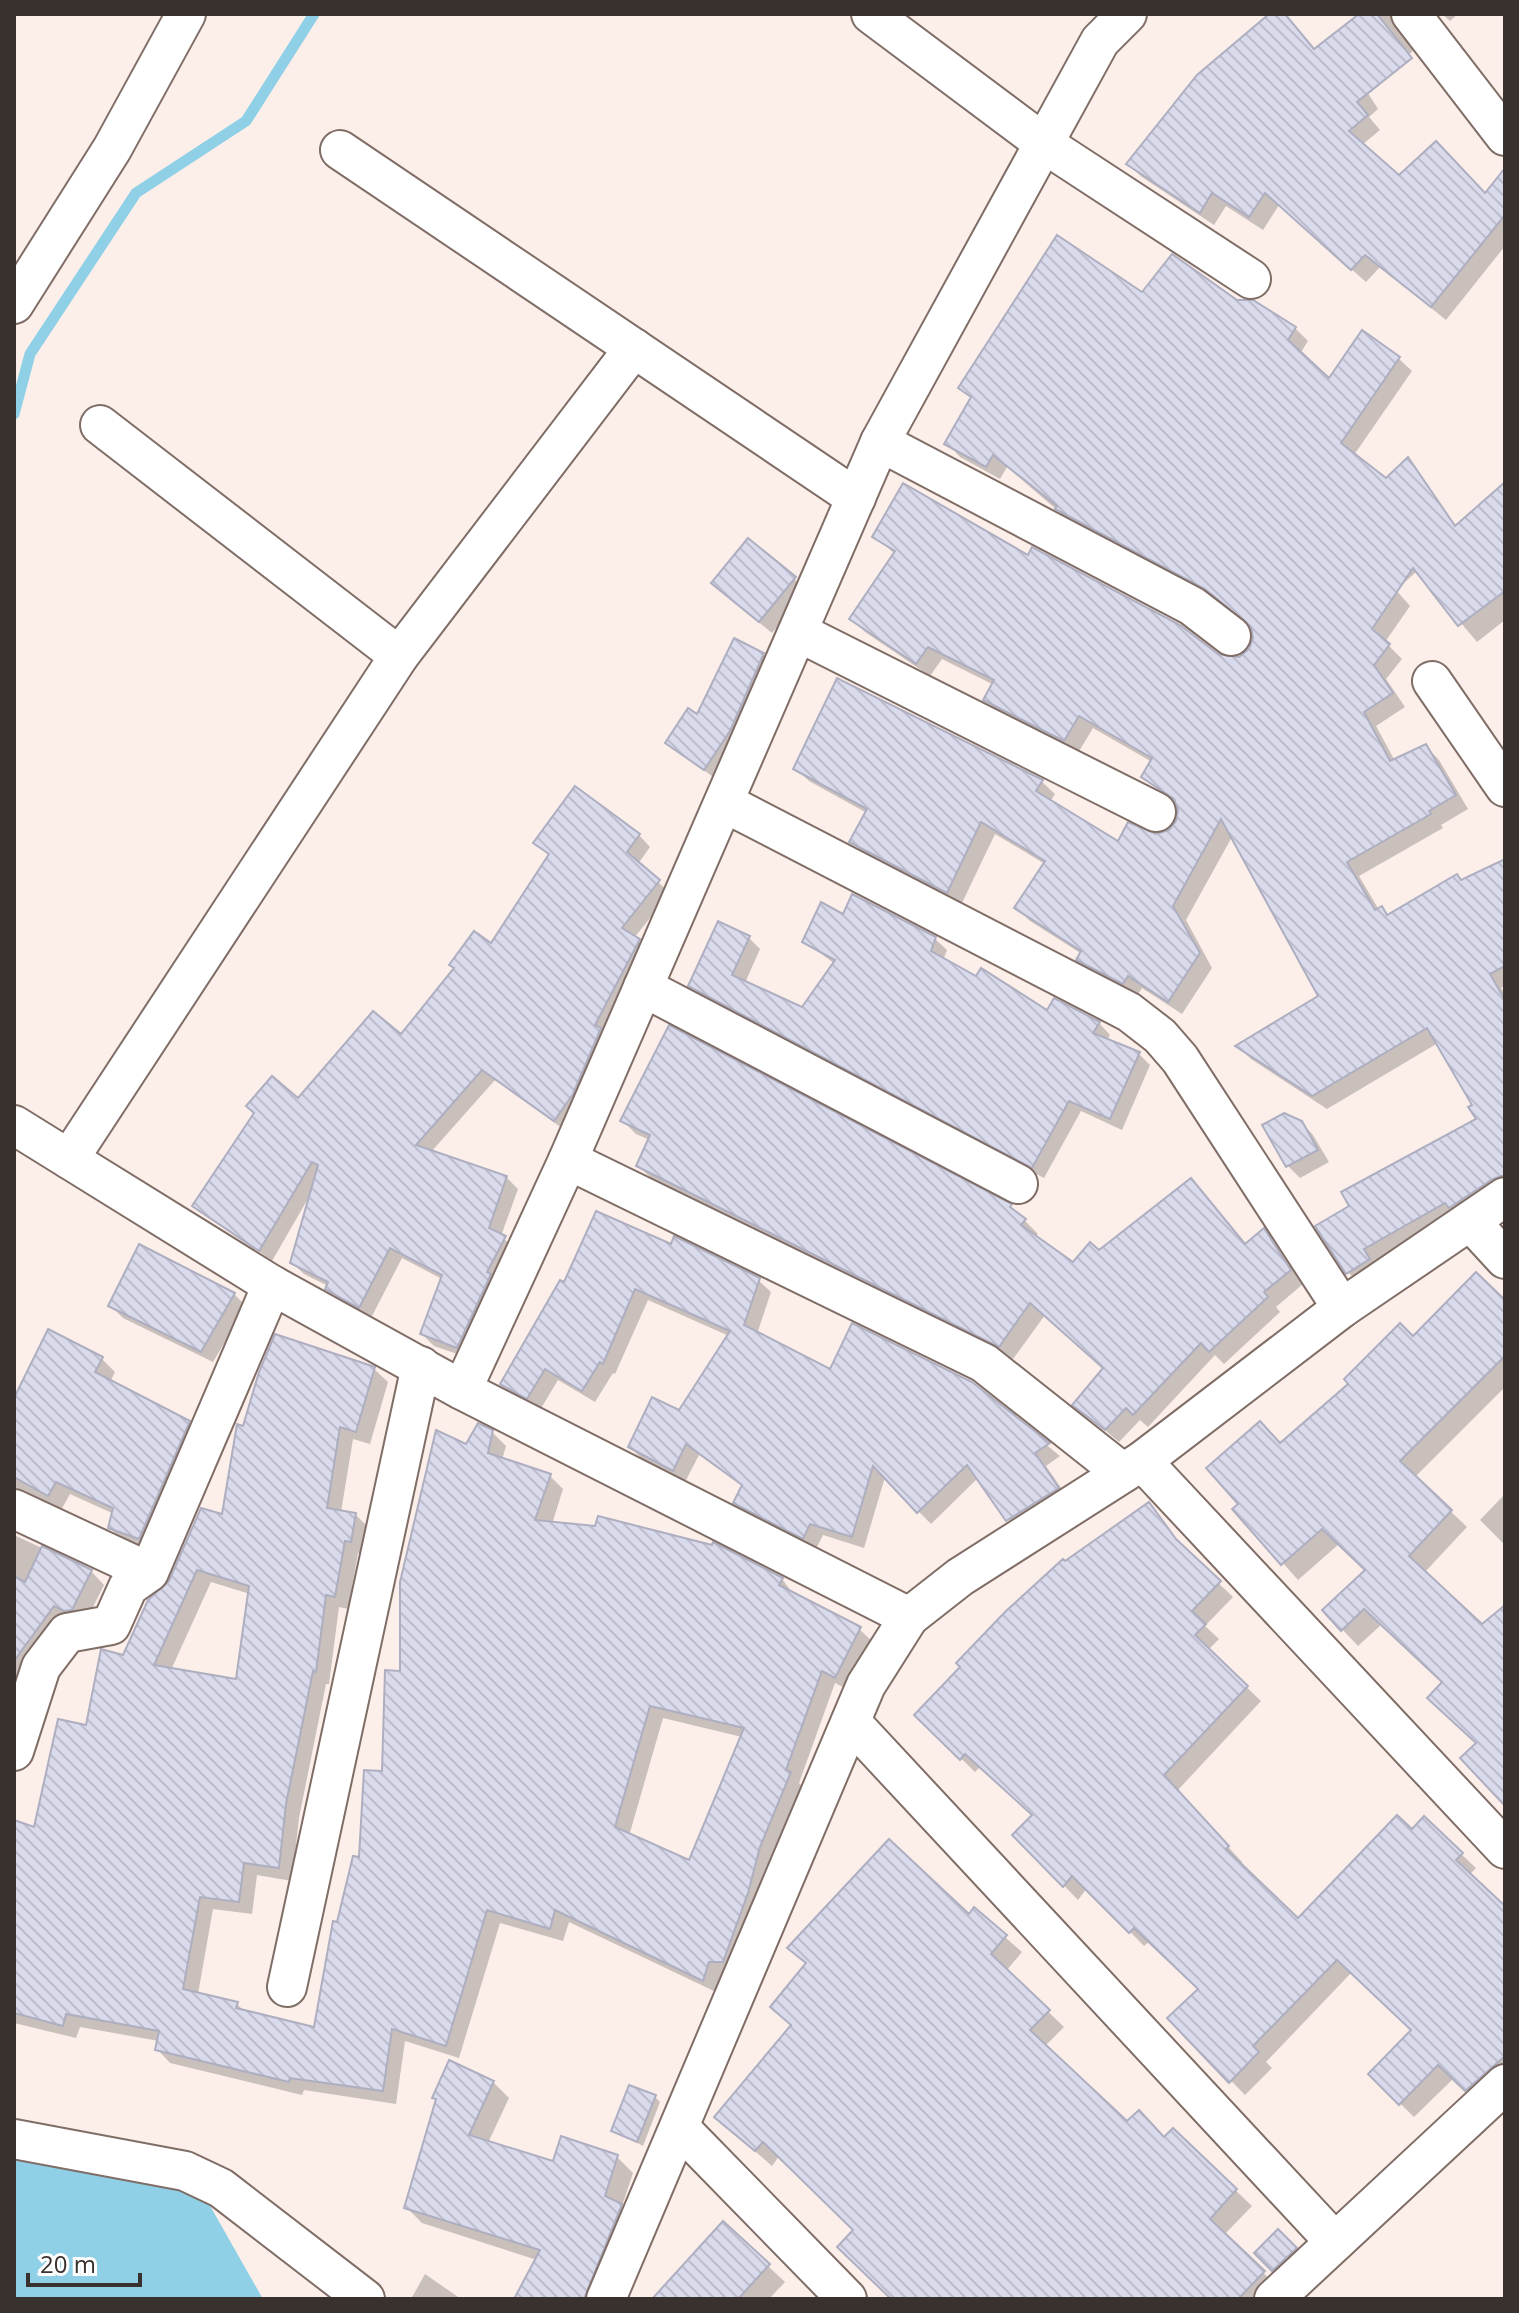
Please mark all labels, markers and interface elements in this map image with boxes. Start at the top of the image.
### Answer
scale bar [28,2237,140,2287]
text: 20 m [40,2247,96,2280]

